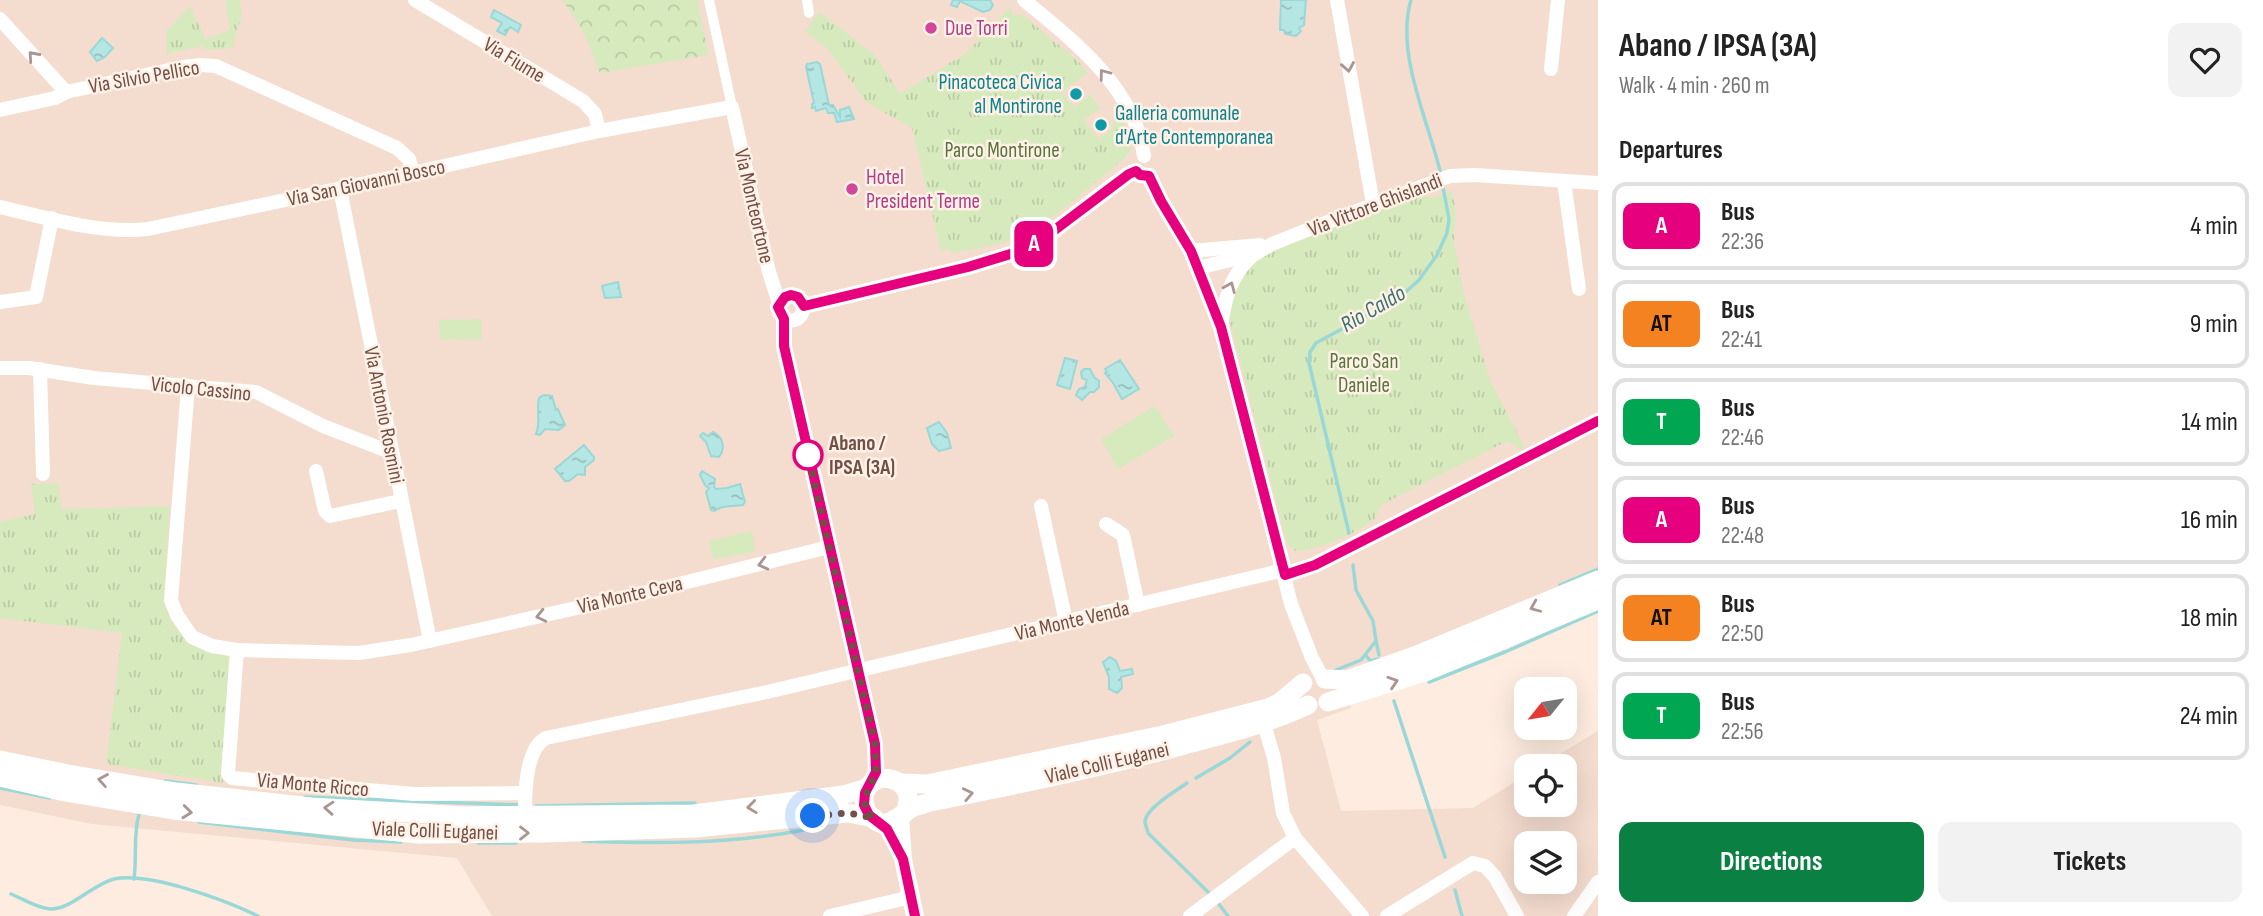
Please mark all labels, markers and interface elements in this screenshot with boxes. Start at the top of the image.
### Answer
place label: Due Torri [945,16,1008,41]
marker: Due Torri [923,20,939,36]
button: heart [2168,23,2242,97]
text: Abano / IPSA (3A) [1619,26,1817,66]
street label: Via Fiume [479,32,549,88]
one-way arrow [29,51,41,64]
street label: Via Silvio Pellico [87,55,201,99]
one-way arrow [1339,61,1354,73]
one-way arrow [1100,69,1112,82]
place label: Pinacoteca Civica al Montirone [939,70,1062,119]
text: Walk · 4 min · 260 m [1619,72,1769,100]
marker: Pinacoteca Civica al Montirone [1068,86,1084,102]
place label: Galleria comunale d'Arte Contemporanea [1115,101,1273,150]
marker: Galleria comunale d'Arte Contemporanea [1093,117,1109,133]
text: Departures [1619,135,1723,166]
park label: Parco Montirone [944,138,1060,163]
street label: Via Monteortone [729,146,779,266]
street label: Via San Giovanni Bosco [285,154,447,212]
place label: Hotel President Terme [866,165,980,214]
street label: Via Vittore Ghislandi [1304,168,1446,242]
marker: Hotel President Terme [844,181,860,197]
text: Bus [1721,197,1755,228]
text: A [1656,211,1667,240]
text: 4 min [2190,211,2238,242]
line badge: A [1011,221,1057,267]
text: 22:36 [1721,228,1764,256]
text: A [1028,229,1040,258]
water label: Rio Caldo [1335,279,1411,339]
one-way arrow [1222,282,1236,294]
text: Bus [1721,295,1755,326]
text: AT [1651,309,1672,338]
text: 9 min [2190,309,2238,340]
text: 22:41 [1721,326,1762,354]
street label: Via Antonio Rosmini [358,344,410,486]
park label: Parco San Daniele [1330,349,1398,398]
street label: Vicolo Cassino [150,371,252,407]
text: Bus [1721,393,1755,424]
text: T [1656,407,1667,436]
text: 14 min [2181,407,2238,438]
text: 22:46 [1721,424,1764,452]
place label: Abano / IPSA (3A) [828,431,895,480]
marker: Abano / IPSA (3A) [793,440,823,470]
text: Bus [1721,491,1755,522]
text: A [1656,505,1667,534]
text: 16 min [2181,505,2238,536]
text: 22:48 [1721,522,1764,550]
one-way arrow [757,555,769,570]
street label: Via Monte Ceva [575,571,685,619]
text: Bus [1721,589,1755,620]
street label: Via Monte Venda [1013,596,1131,646]
one-way arrow [1530,599,1543,613]
text: AT [1651,603,1672,632]
text: 18 min [2181,603,2238,634]
one-way arrow [535,607,547,622]
text: 22:50 [1721,620,1764,648]
one-way arrow [1386,676,1399,690]
north arrow [1514,677,1577,740]
map controls [1514,677,1577,894]
text: Bus [1721,687,1755,718]
text: T [1656,701,1667,730]
text: 24 min [2180,701,2238,732]
text: 22:56 [1721,718,1764,746]
street label: Viale Colli Euganei [1043,737,1171,789]
button: locate [1514,754,1577,817]
street label: Via Monte Ricco [256,768,370,802]
one-way arrow [98,773,109,788]
one-way arrow [962,788,974,803]
your location [795,798,830,833]
one-way arrow [746,799,758,814]
one-way arrow [323,801,334,816]
one-way arrow [182,804,193,819]
street label: Viale Colli Euganei [371,816,499,846]
button: Directions [1619,822,1924,902]
button: Tickets [1938,822,2242,902]
one-way arrow [520,825,530,841]
button: layers [1514,831,1577,894]

